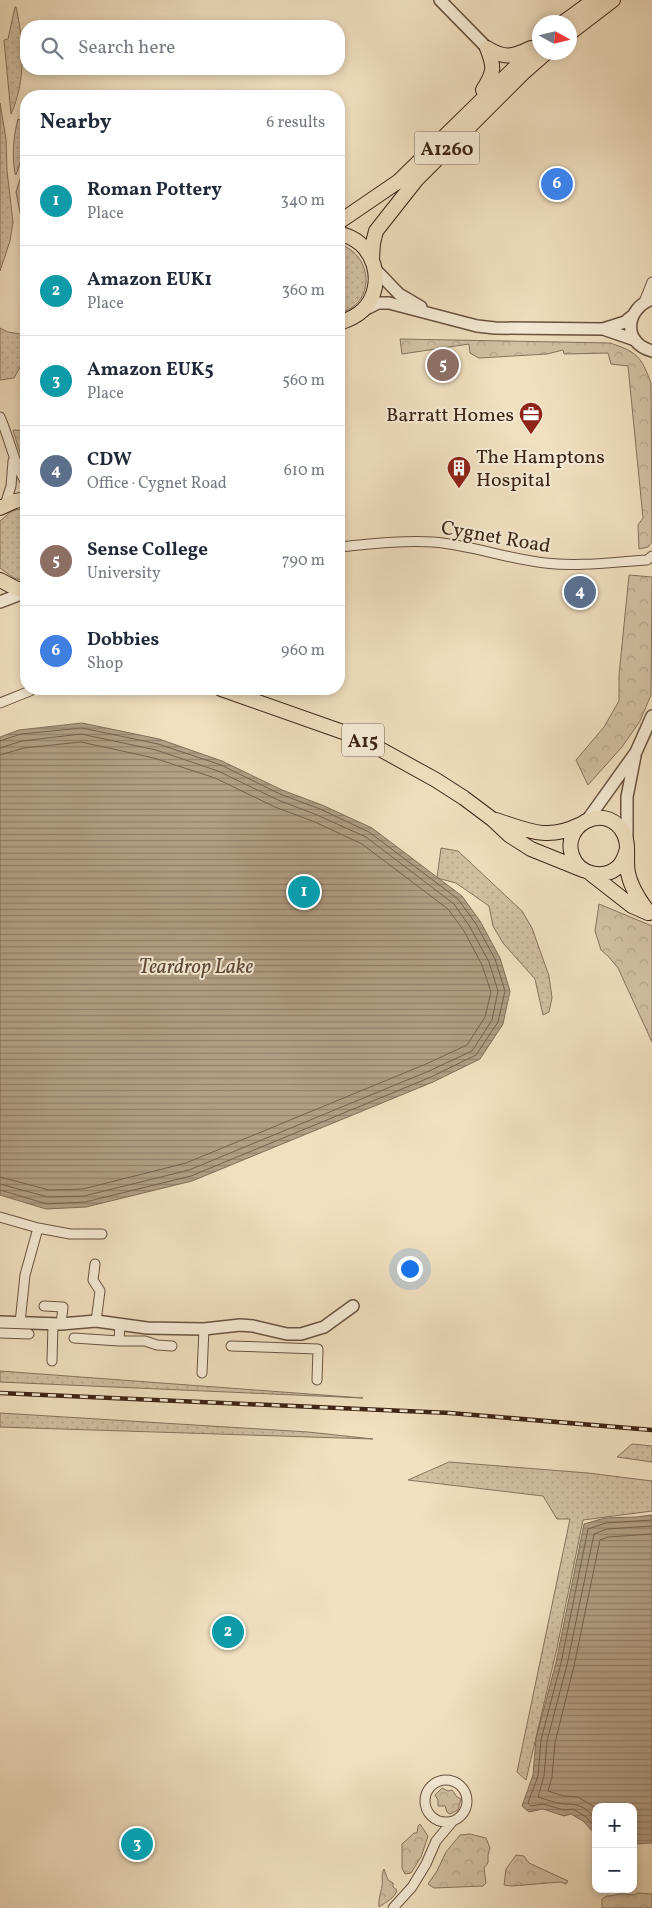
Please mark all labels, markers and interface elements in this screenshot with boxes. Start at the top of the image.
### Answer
north arrow [532,15,577,60]
search box [20,20,345,75]
icon: search [38,34,66,62]
text: Search here [78,35,175,61]
text: Nearby [40,108,111,137]
text: 6 results [266,112,325,134]
road number: A1260 [414,132,480,164]
pin: 6 [541,165,573,203]
text: Roman Pottery [87,177,222,203]
text: 1 [53,190,59,212]
text: 340 m [281,190,325,212]
text: Place [87,203,124,225]
text: Amazon EUK1 [87,267,212,293]
text: 2 [52,280,60,302]
text: 360 m [282,280,325,302]
text: Place [87,293,124,315]
pin: 5 [427,346,459,384]
text: Amazon EUK5 [87,357,214,383]
text: 3 [52,370,60,392]
text: 560 m [282,370,325,392]
text: Place [87,383,124,405]
office icon: Barratt Homes [518,401,544,435]
place label: Barratt Homes [386,402,514,430]
place label: The Hamptons Hospital [476,444,605,495]
text: CDW [87,447,132,473]
building icon: The Hamptons Hospital [446,455,472,489]
text: 4 [51,460,61,482]
text: 610 m [284,460,325,482]
text: Office · Cygnet Road [87,473,227,495]
street label: Cygnet Road [439,515,553,561]
text: Sense College [87,537,208,563]
text: 5 [52,550,60,572]
text: 790 m [282,550,325,572]
text: University [87,563,161,585]
pin: 4 [564,573,596,611]
text: Dobbies [87,627,159,653]
text: 6 [52,640,60,662]
text: 960 m [281,640,325,662]
text: Shop [87,653,123,675]
road number: A15 [342,724,384,756]
pin: 1 [288,873,320,911]
water label: Teardrop Lake [139,953,254,982]
your location [397,1256,423,1282]
pin: 2 [212,1613,244,1651]
map controls [592,1803,637,1893]
button: + [592,1803,637,1848]
pin: 3 [121,1825,153,1863]
button: − [592,1848,637,1893]

